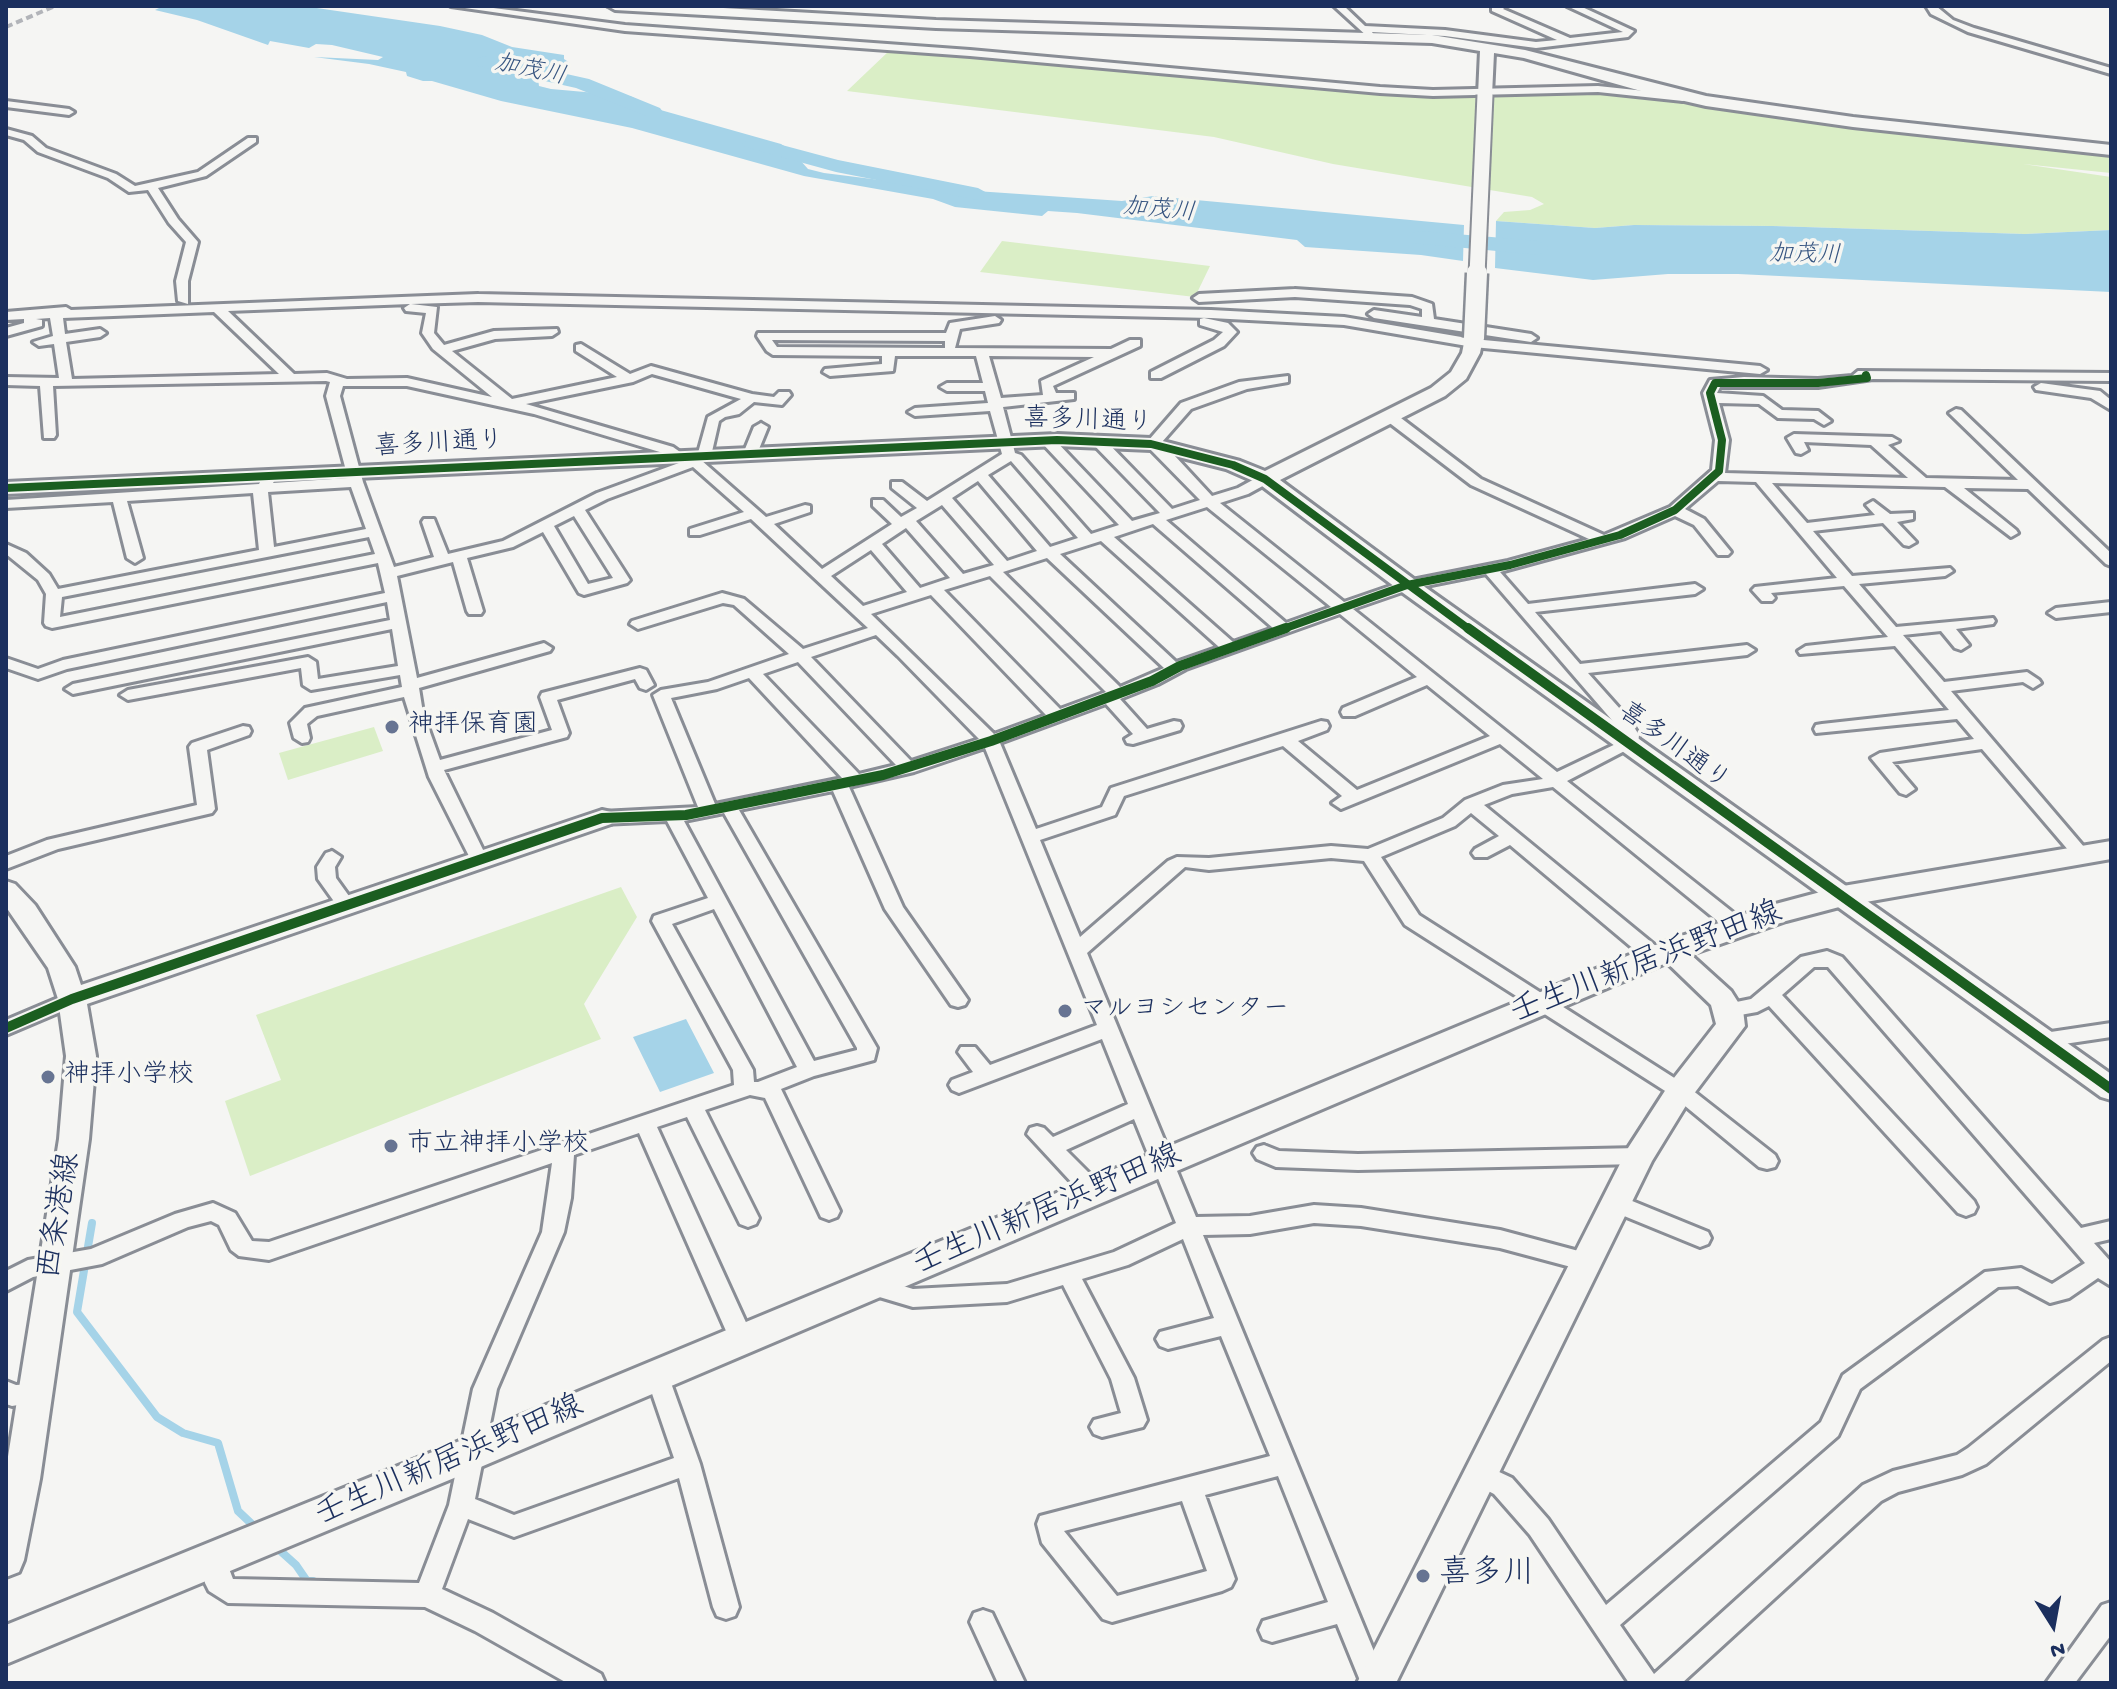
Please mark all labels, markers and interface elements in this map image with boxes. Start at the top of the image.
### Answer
water label: 加茂川 [492,50,568,94]
water label: 加茂川 [1122,195,1196,229]
water label: 加茂川 [1769,242,1841,272]
street label: 喜多川通り [1022,405,1154,441]
street label: 喜多川通り [373,427,505,465]
street label: 喜多川通り [1611,697,1735,799]
place label: 神拝保育園 [408,711,538,743]
marker: 神拝保育園 [383,718,401,736]
street label: 壬生川新居浜野田線 [1506,895,1788,1035]
place label: マルヨシセンター [1081,995,1289,1027]
marker: マルヨシセンター [1056,1002,1074,1020]
place label: 神拝小学校 [64,1061,194,1093]
marker: 神拝小学校 [39,1068,57,1086]
place label: 市立神拝小学校 [407,1130,589,1162]
marker: 市立神拝小学校 [382,1137,400,1155]
street label: 壬生川新居浜野田線 [908,1138,1188,1286]
street label: 西条港線 [33,1150,91,1282]
street label: 壬生川新居浜野田線 [310,1389,590,1537]
place label: 喜多川 [1439,1557,1535,1595]
marker: 喜多川 [1414,1567,1432,1585]
north arrow [2013,1585,2093,1665]
text: N [2048,1634,2067,1663]

